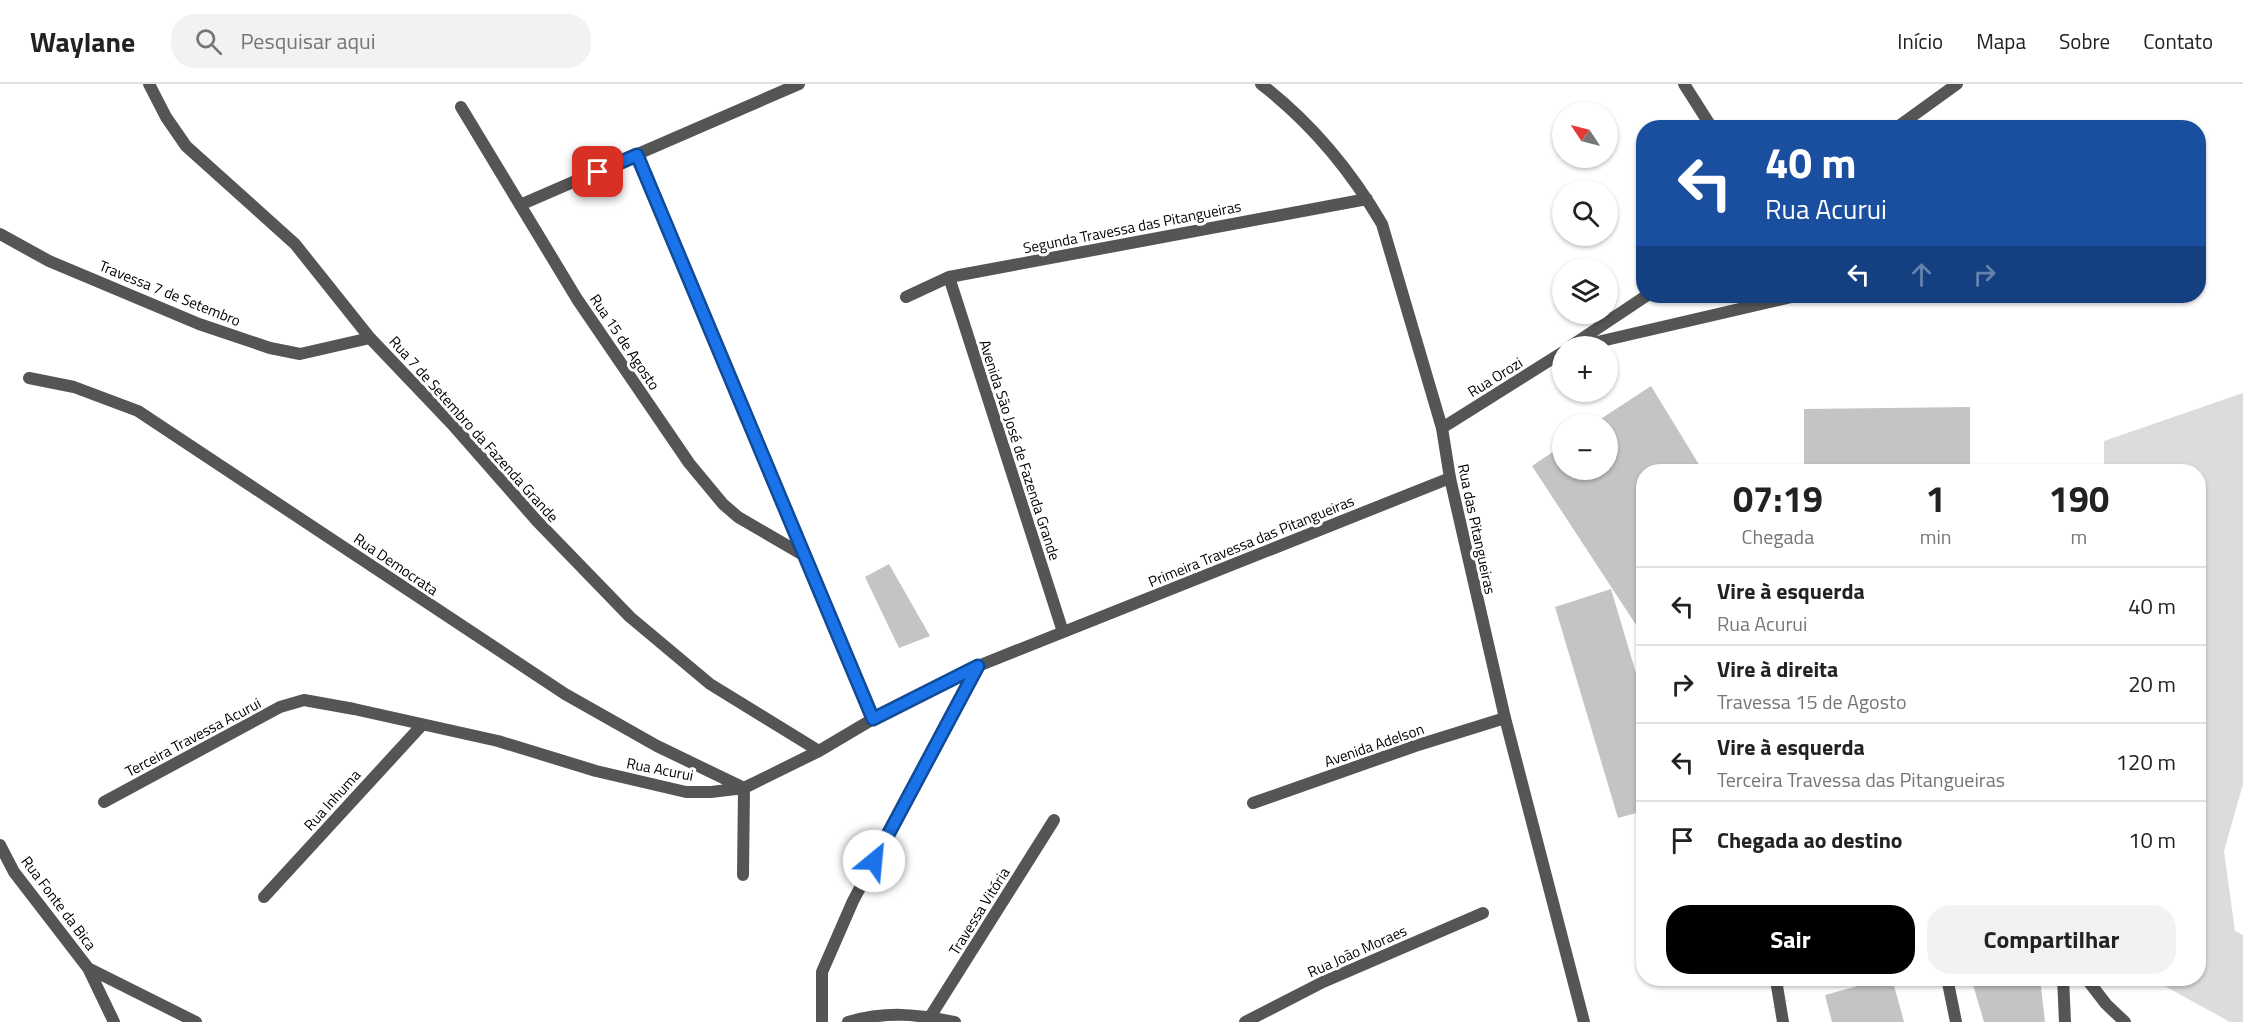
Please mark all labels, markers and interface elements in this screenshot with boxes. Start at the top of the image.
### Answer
search box [171,14,591,68]
text: Waylane [30,20,135,63]
text: Pesquisar aqui [240,24,376,58]
icon: search [192,25,225,58]
text: Início [1897,25,1943,57]
text: Mapa [1976,25,2026,57]
text: Sobre [2059,25,2110,57]
text: Contato [2143,25,2213,57]
north arrow [1552,102,1618,168]
map controls [1552,102,1618,480]
text: 40 m [1765,130,1857,194]
icon: left [1666,144,1744,222]
pin [572,146,623,197]
icon: arrive [581,155,614,188]
button: search [1552,180,1618,246]
text: Rua Acurui [1765,188,1887,229]
street label: Segunda Travessa das Pitangueiras [1021,195,1243,259]
street label: Travessa 7 de Setembro [96,254,244,332]
button: layers [1552,258,1618,324]
icon: left [1842,258,1875,291]
icon: ahead [1905,258,1938,291]
icon: right [1968,258,2001,291]
street label: Rua 15 de Agosto [584,289,666,395]
street label: Rua 7 de Setembro da Fazenda Grande [384,331,564,527]
button: + [1552,336,1618,402]
street label: Avenida São José de Fazenda Grande [973,337,1067,563]
street label: Rua Orozi [1463,351,1527,403]
button: − [1552,414,1618,480]
street label: Rua das Pitangueiras [1452,462,1502,596]
text: 07:19 [1733,471,1823,526]
text: 1 [1926,471,1946,526]
text: 190 [2049,471,2109,526]
street label: Primeira Travessa das Pitangueiras [1145,489,1357,593]
text: Chegada [1742,521,1814,552]
text: min [1920,521,1952,552]
text: m [2070,521,2087,552]
street label: Rua Democrata [349,527,443,601]
text: Vire à esquerda [1717,574,1865,608]
text: 40 m [2128,589,2176,623]
icon: left [1666,590,1699,623]
text: Rua Acurui [1717,608,1807,639]
text: Vire à direita [1717,652,1838,686]
text: 20 m [2128,667,2176,701]
icon: right [1666,668,1699,701]
text: Travessa 15 de Agosto [1717,686,1907,717]
street label: Terceira Travessa Acurui [121,691,265,783]
street label: Avenida Adelson [1321,717,1427,773]
text: Vire à esquerda [1717,730,1865,764]
text: 120 m [2116,745,2176,779]
icon: left [1666,746,1699,779]
street label: Rua Acurui [625,751,695,787]
street label: Rua Inhuma [298,764,366,836]
text: Terceira Travessa das Pitangueiras [1717,764,2005,795]
text: Chegada ao destino [1717,823,1903,857]
text: 10 m [2128,823,2176,857]
icon: arrive [1666,824,1699,857]
position arrow [842,829,906,893]
street label: Rua Fonte da Bica [16,851,102,955]
street label: Travessa Vitória [943,862,1015,959]
button: Sair [1666,905,1915,974]
button: Compartilhar [1927,905,2176,974]
street label: Rua João Moraes [1304,919,1410,983]

